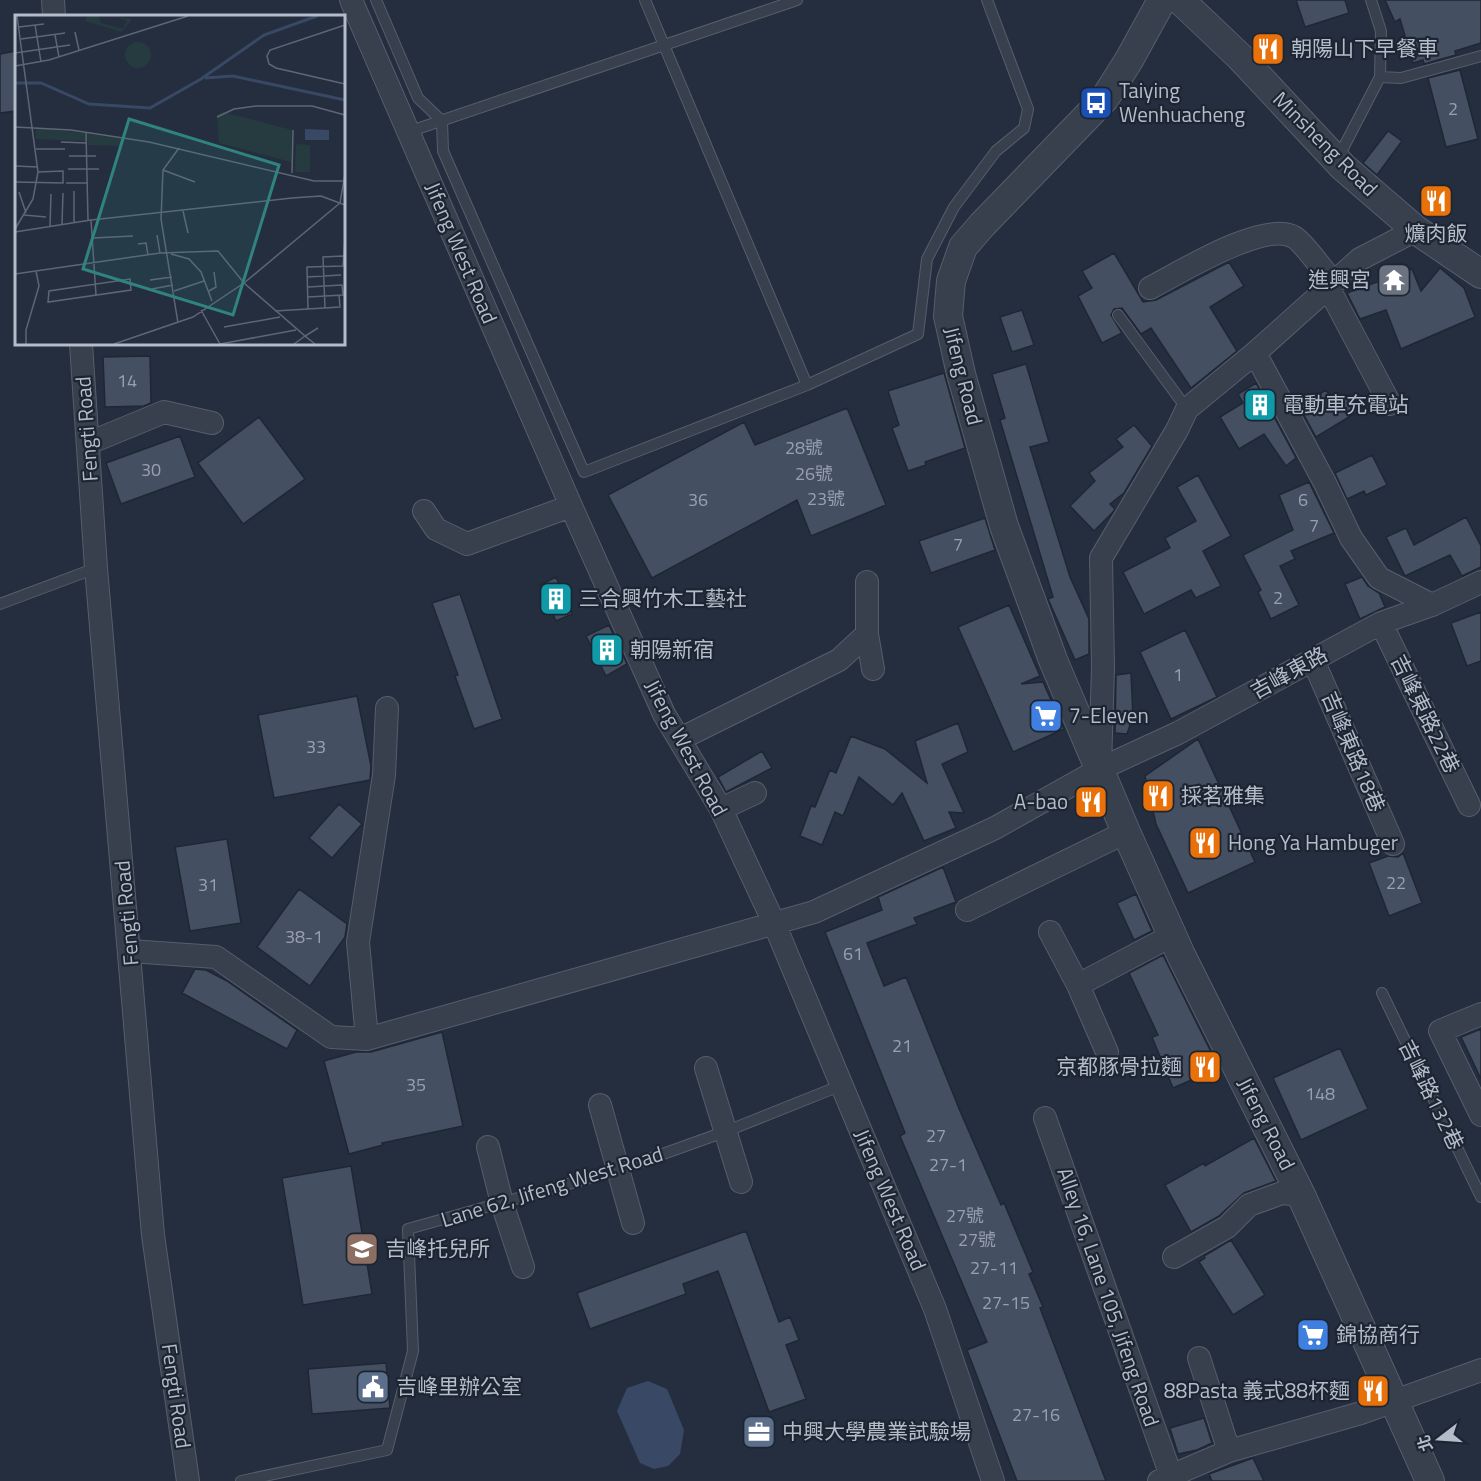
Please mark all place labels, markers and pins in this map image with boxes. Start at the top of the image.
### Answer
restaurant icon: 朝陽山下早餐車 [1250,31,1286,67]
place label: 朝陽山下早餐車 [1291,32,1438,64]
place label: Taiying Wenhuacheng [1119,74,1245,130]
bus stop icon: Taiying Wenhuacheng [1078,85,1114,121]
restaurant icon: 爌肉飯 [1418,183,1454,219]
place label: 爌肉飯 [1405,217,1468,249]
temple icon: 進興宮 [1376,262,1412,298]
place label: 進興宮 [1308,263,1371,295]
building icon: 電動車充電站 [1242,387,1278,423]
place label: 電動車充電站 [1283,388,1409,420]
building icon: 三合興竹木工藝社 [538,581,574,617]
place label: 三合興竹木工藝社 [579,582,747,614]
building icon: 朝陽新宿 [589,632,625,668]
place label: 朝陽新宿 [630,633,714,665]
supermarket icon: 7-Eleven [1028,698,1064,734]
place label: 7-Eleven [1069,699,1149,731]
restaurant icon: 採茗雅集 [1140,778,1176,814]
place label: 採茗雅集 [1181,779,1265,811]
restaurant icon: A-bao [1073,784,1109,820]
place label: A-bao [1014,785,1068,817]
restaurant icon: Hong Ya Hambuger [1187,825,1223,861]
place label: Hong Ya Hambuger [1228,826,1398,858]
restaurant icon: 京都豚骨拉麵 [1187,1049,1223,1085]
place label: 京都豚骨拉麵 [1056,1050,1182,1082]
school or university icon: 吉峰托兒所 [344,1231,380,1267]
place label: 吉峰托兒所 [385,1232,490,1264]
supermarket icon: 錦協商行 [1295,1317,1331,1353]
place label: 錦協商行 [1336,1318,1420,1350]
public building icon: 吉峰里辦公室 [355,1369,391,1405]
place label: 吉峰里辦公室 [396,1370,522,1402]
restaurant icon: 88Pasta 義式88杯麵 [1355,1373,1391,1409]
place label: 88Pasta 義式88杯麵 [1164,1374,1350,1406]
office icon: 中興大學農業試驗場 [741,1414,777,1450]
place label: 中興大學農業試驗場 [782,1415,971,1447]

